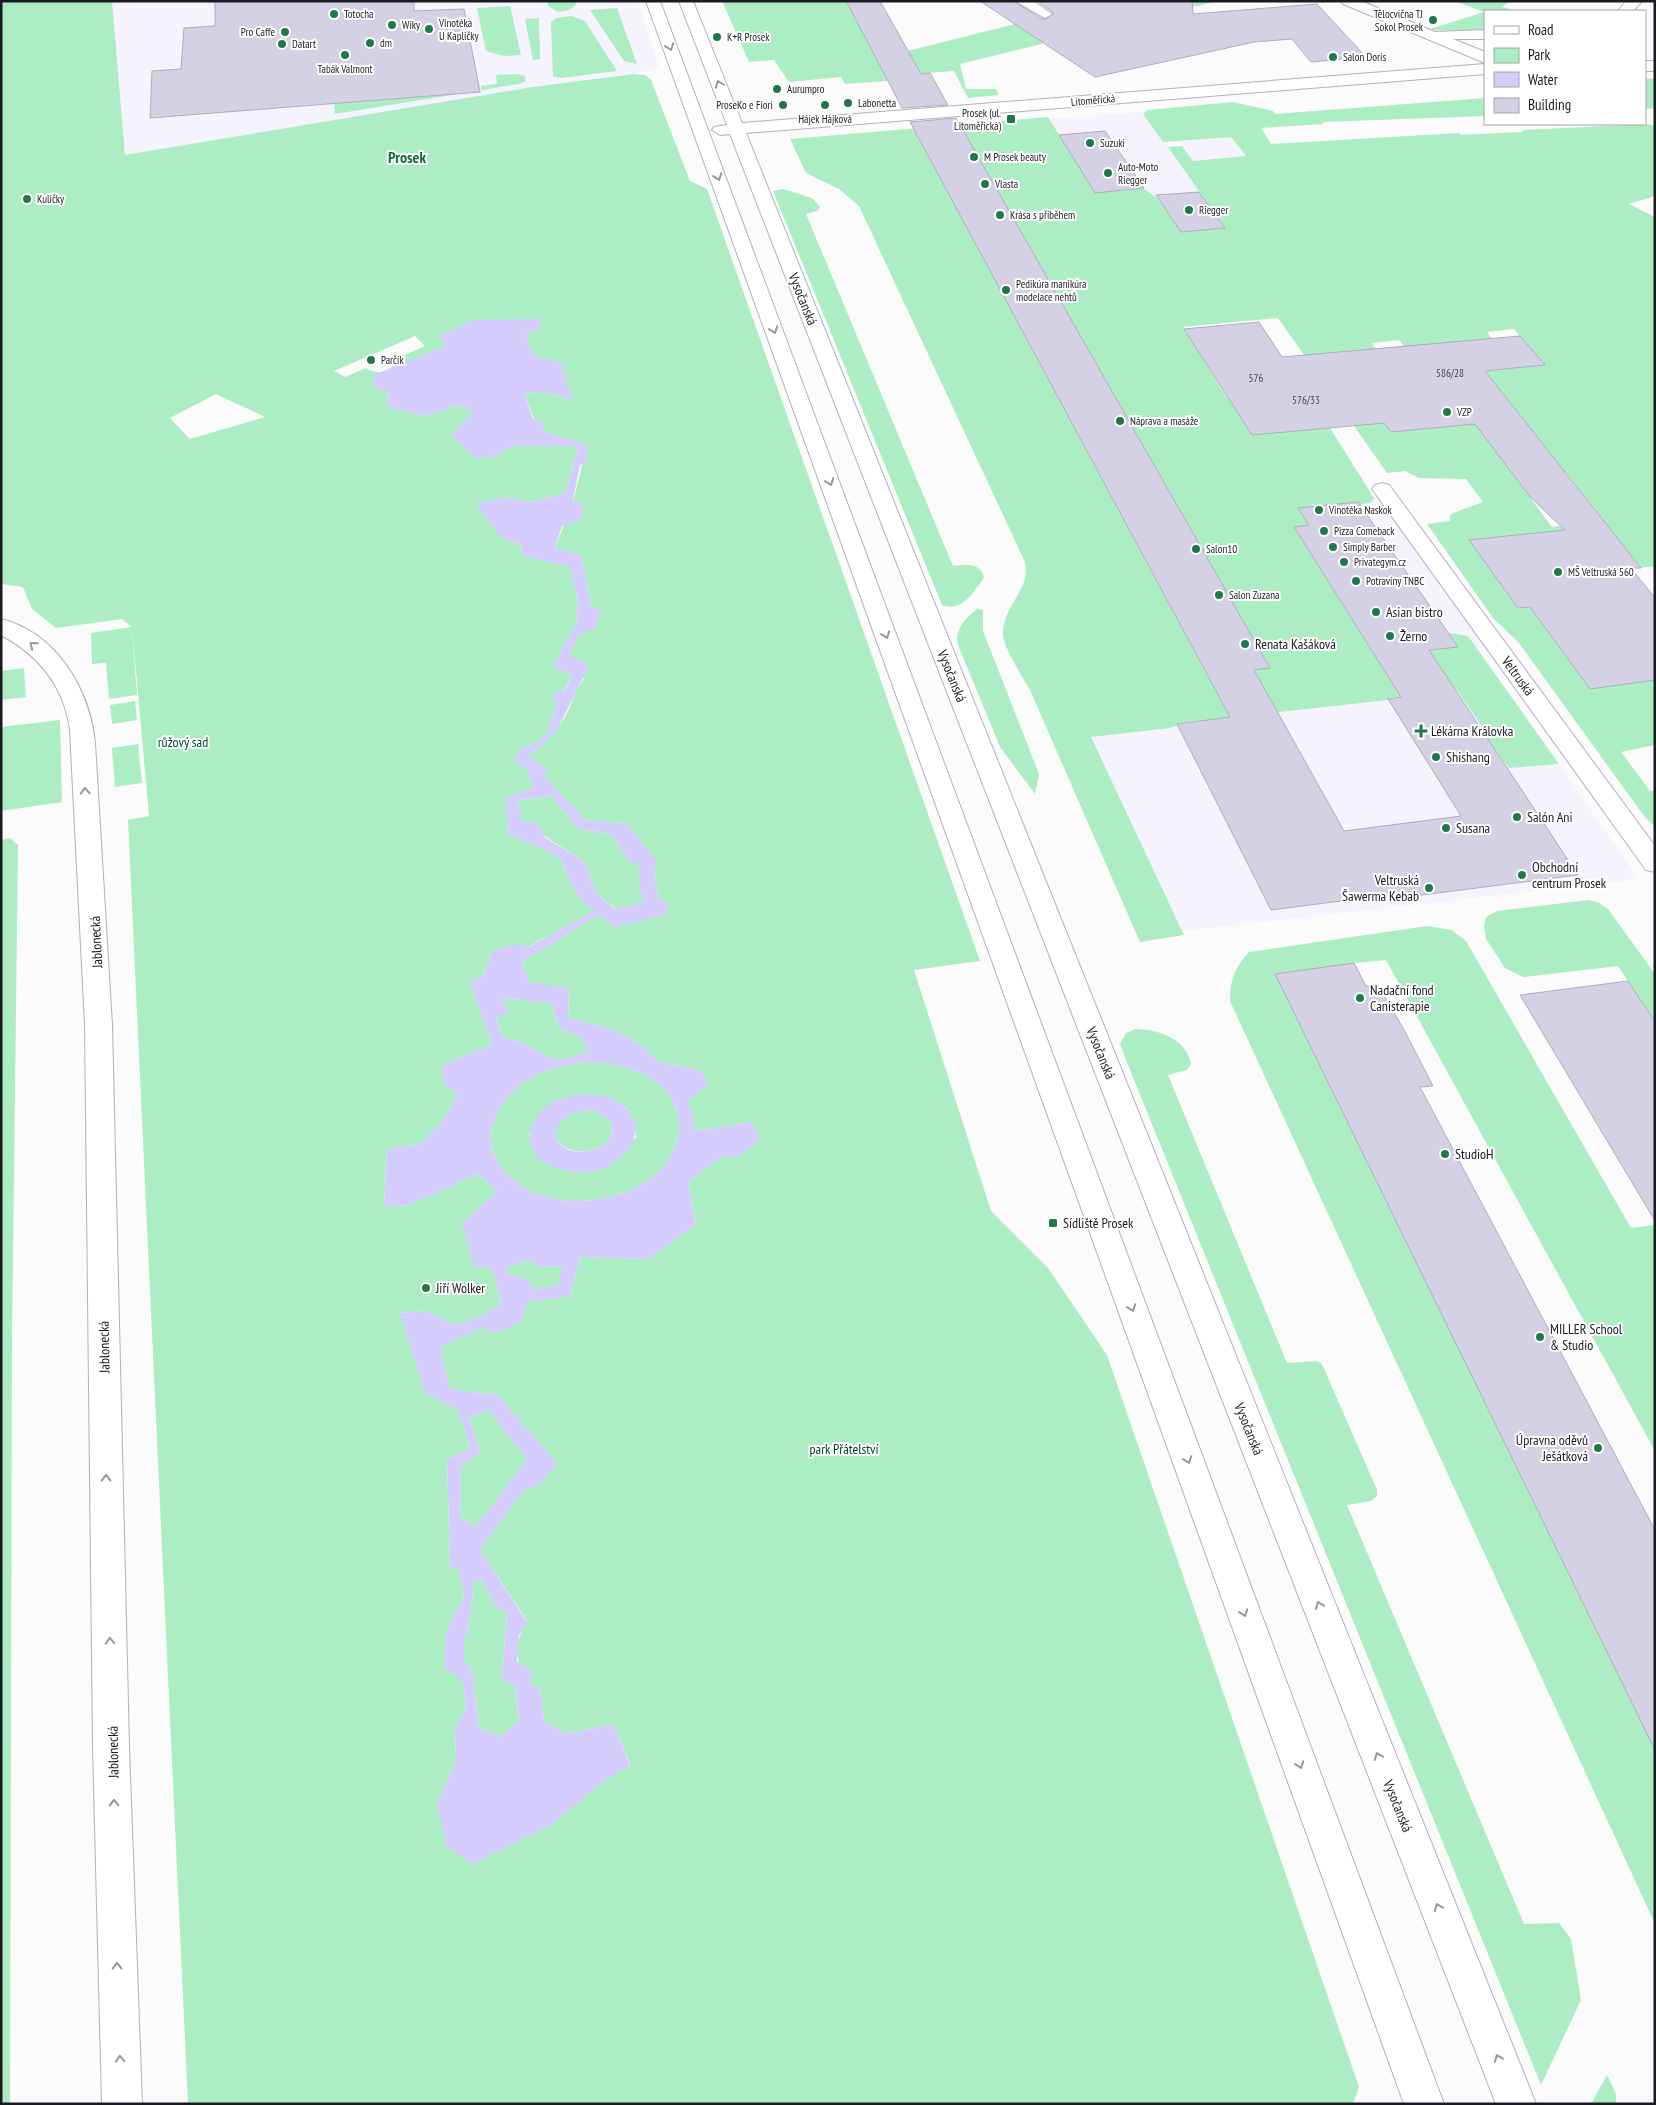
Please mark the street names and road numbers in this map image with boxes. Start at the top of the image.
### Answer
street label: Litoměřická [1070,91,1116,109]
street label: Vysočanská [784,269,822,328]
street label: Vysočanská [933,646,971,705]
street label: Veltruská [1497,652,1538,699]
street label: Jablonecká [86,915,106,970]
street label: Vysočanská [1082,1023,1120,1082]
street label: Jablonecká [95,1321,113,1374]
street label: Vysočanská [1230,1399,1268,1458]
street label: Jablonecká [104,1726,122,1779]
street label: Vysočanská [1379,1776,1417,1835]

